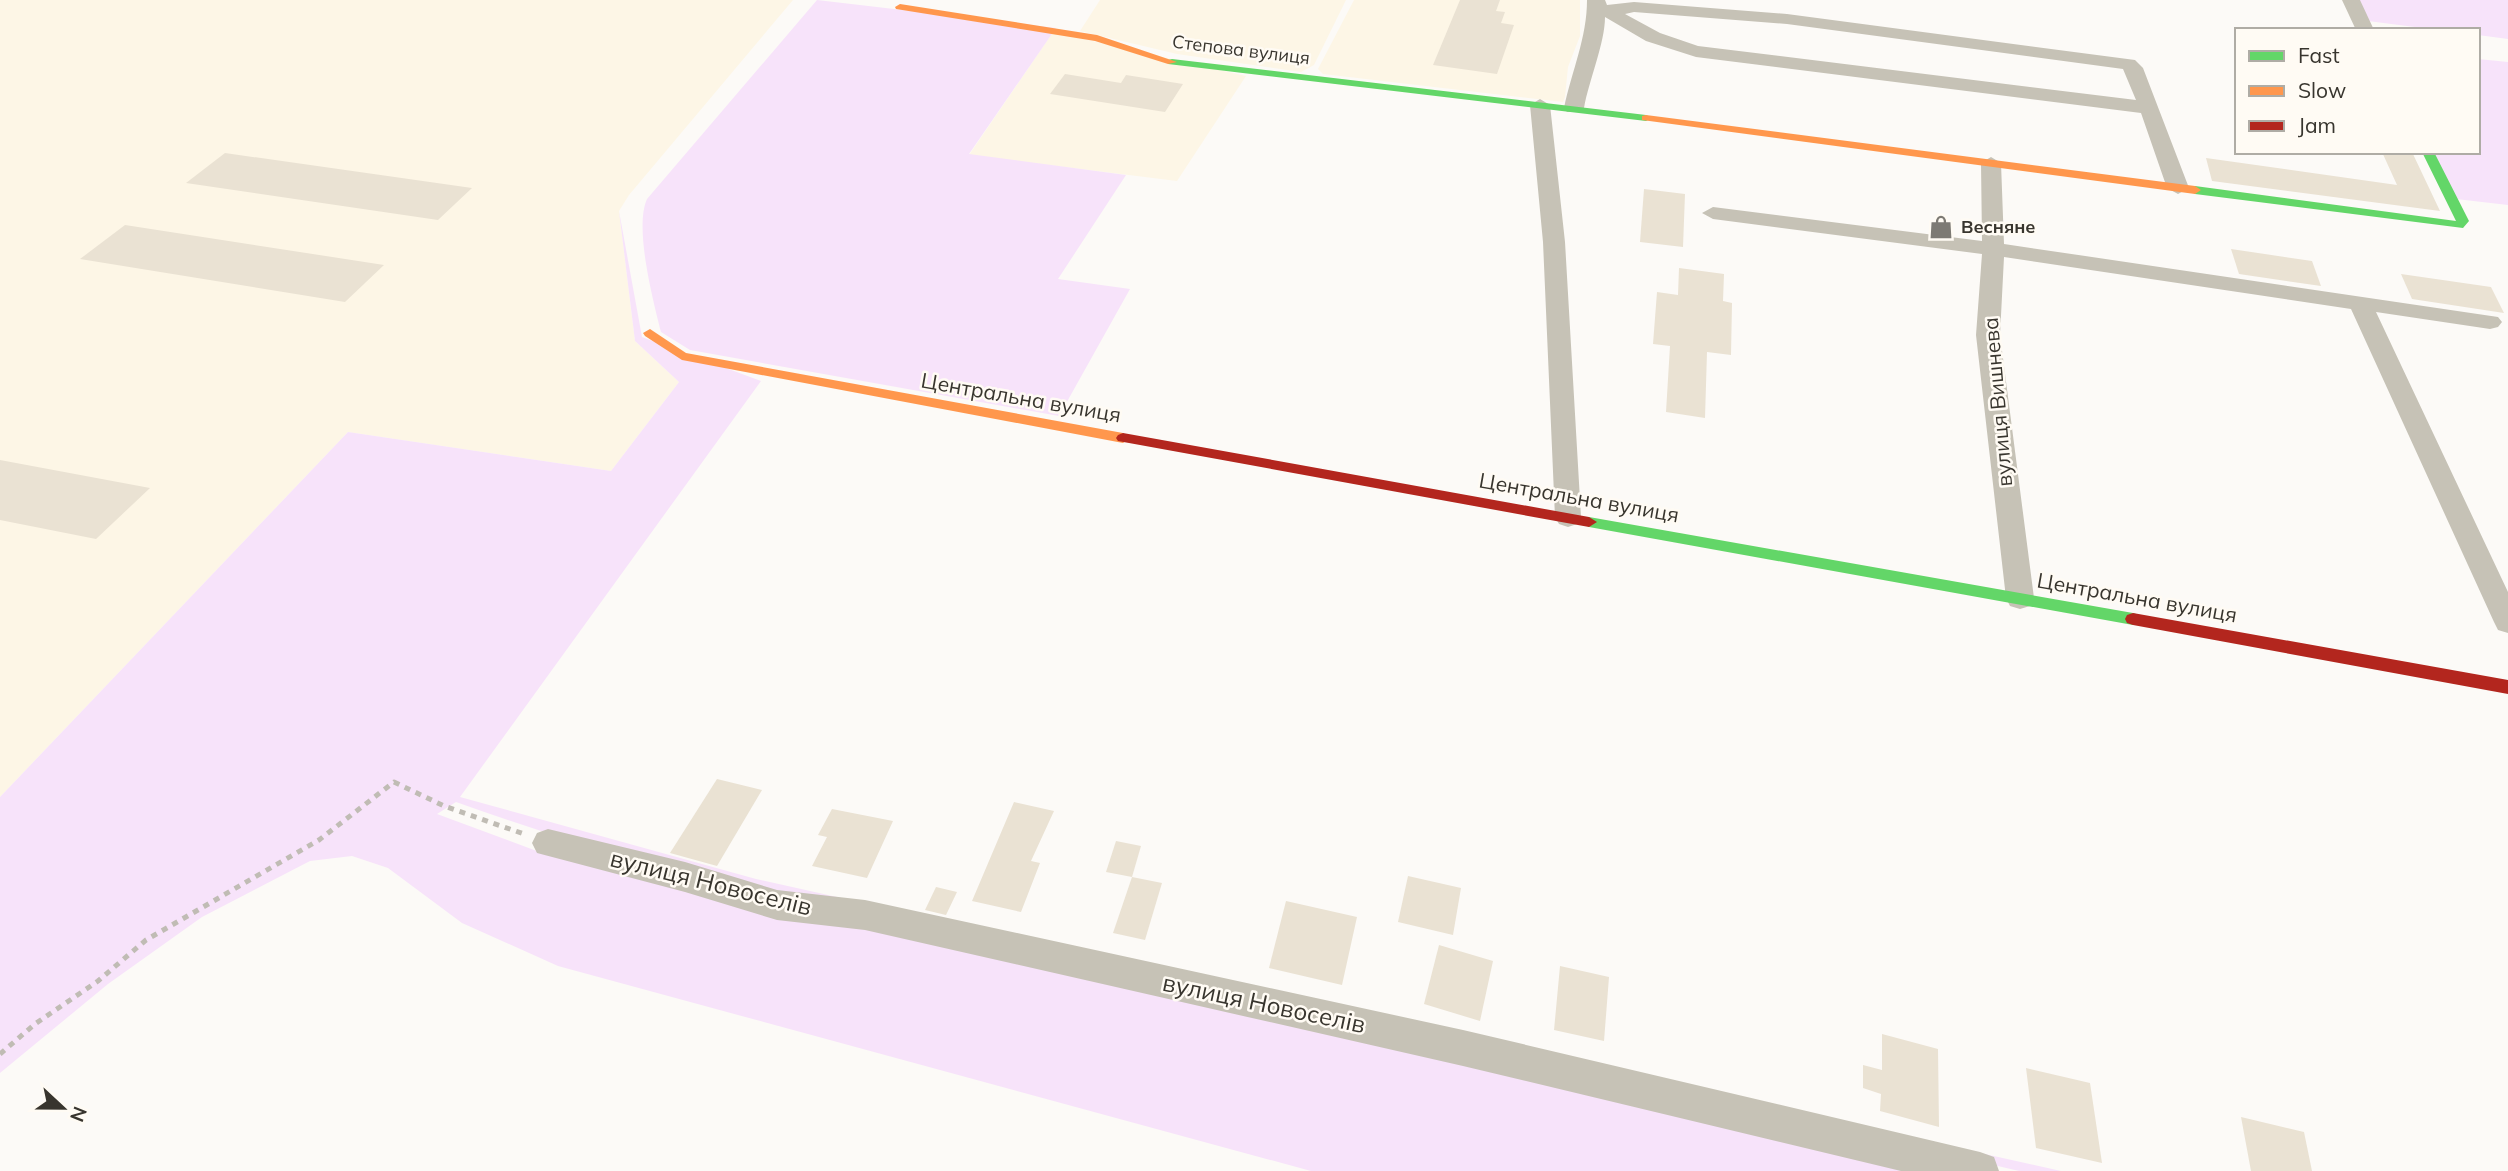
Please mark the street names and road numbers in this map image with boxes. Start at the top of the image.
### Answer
street label: Степова вулиця [1171,30,1311,69]
street label: вулиця Вишнева [1977,316,2017,488]
street label: Центральна вулиця [919,367,1123,427]
street label: Центральна вулиця [1477,467,1681,527]
street label: Центральна вулиця [2035,567,2239,627]
street label: вулиця Новоселів [607,842,815,922]
street label: вулиця Новоселів [1160,967,1368,1039]

